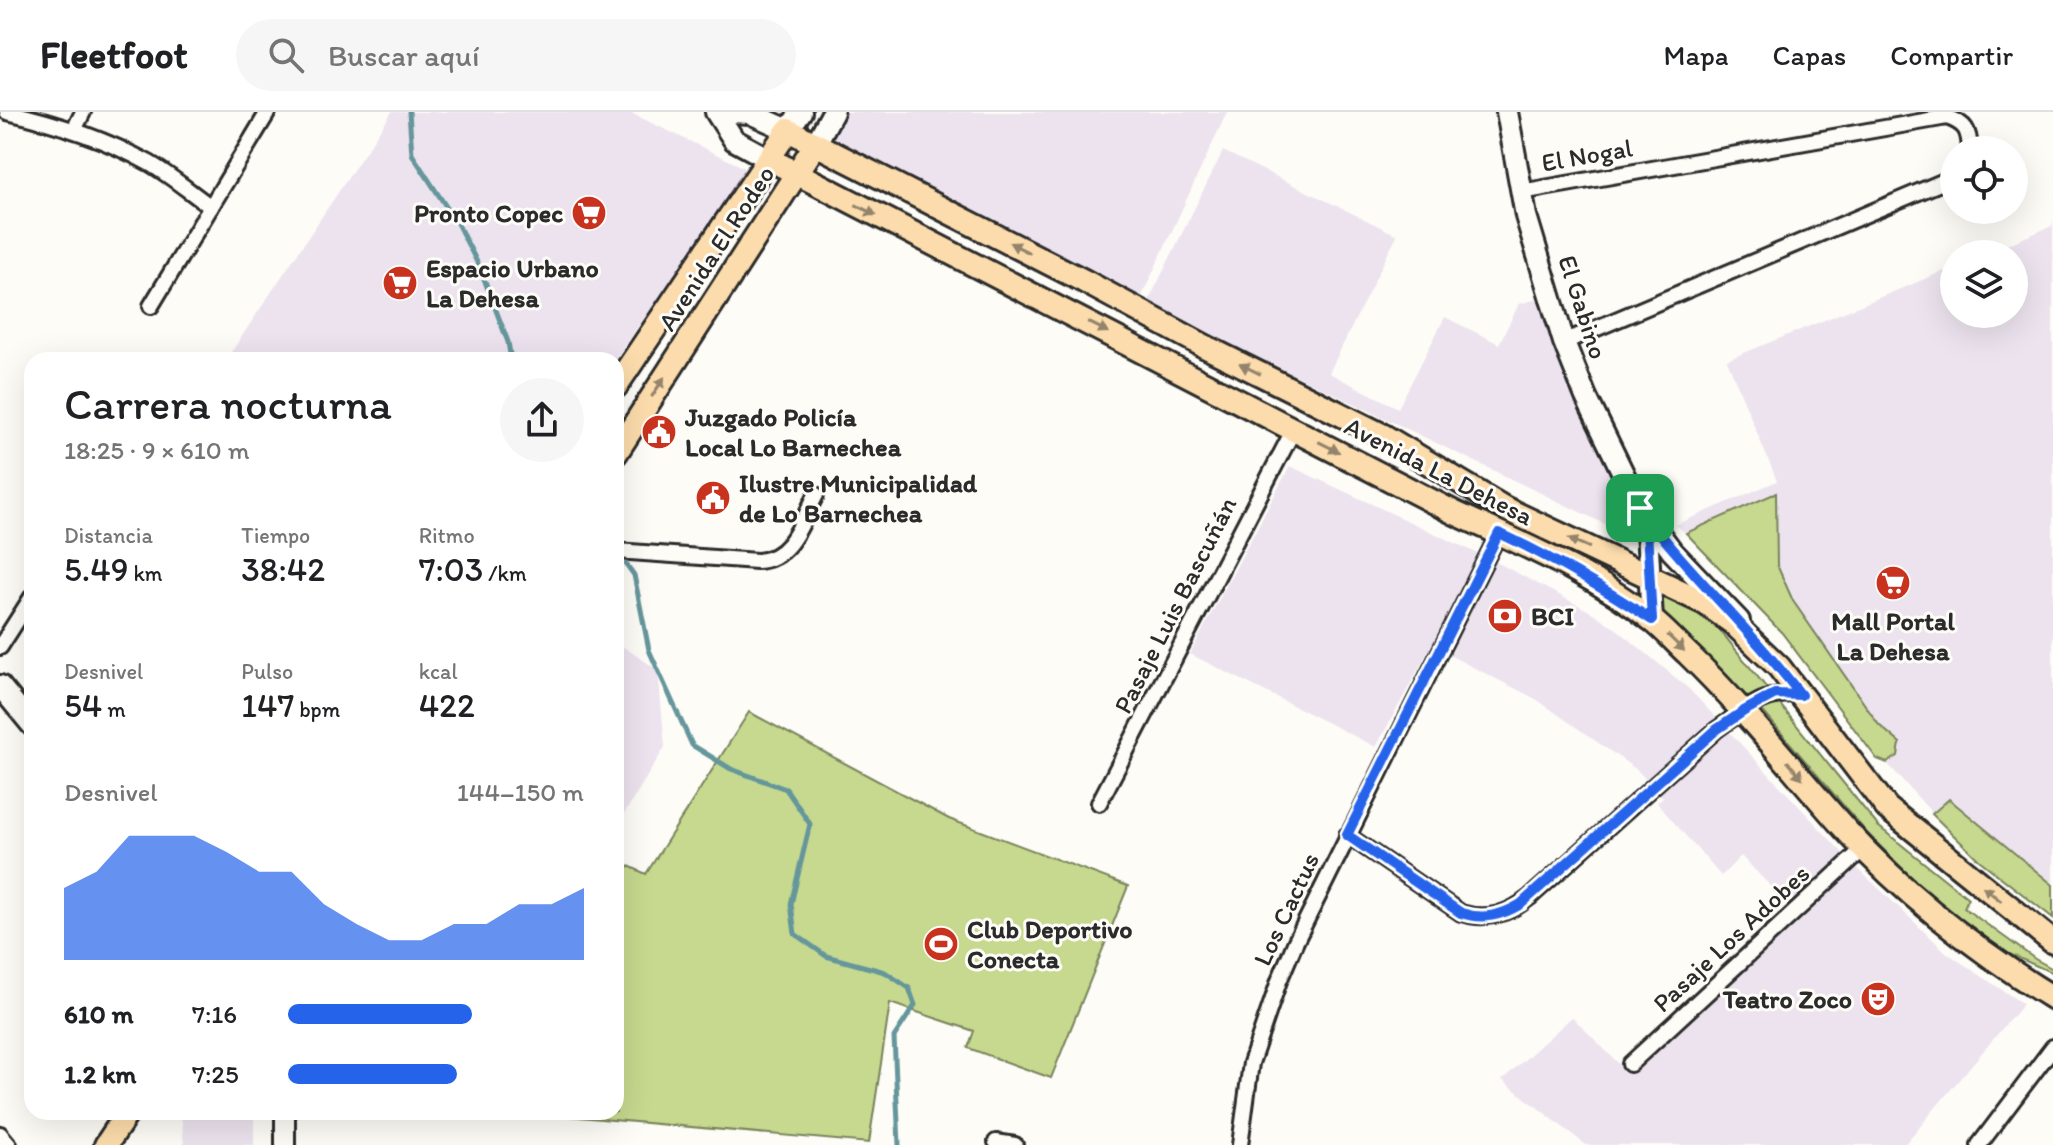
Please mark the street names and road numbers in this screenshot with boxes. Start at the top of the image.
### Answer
street label: El Nogal [1539,131,1635,179]
street label: Avenida El Rodeo [651,159,781,337]
street label: El Gabino [1551,251,1615,363]
street label: Avenida La Dehesa [1339,410,1539,533]
street label: Pasaje Luis Bascuñán [1107,491,1244,719]
street label: Los Cactus [1246,847,1326,971]
street label: Pasaje Los Adobes [1646,857,1816,1019]

